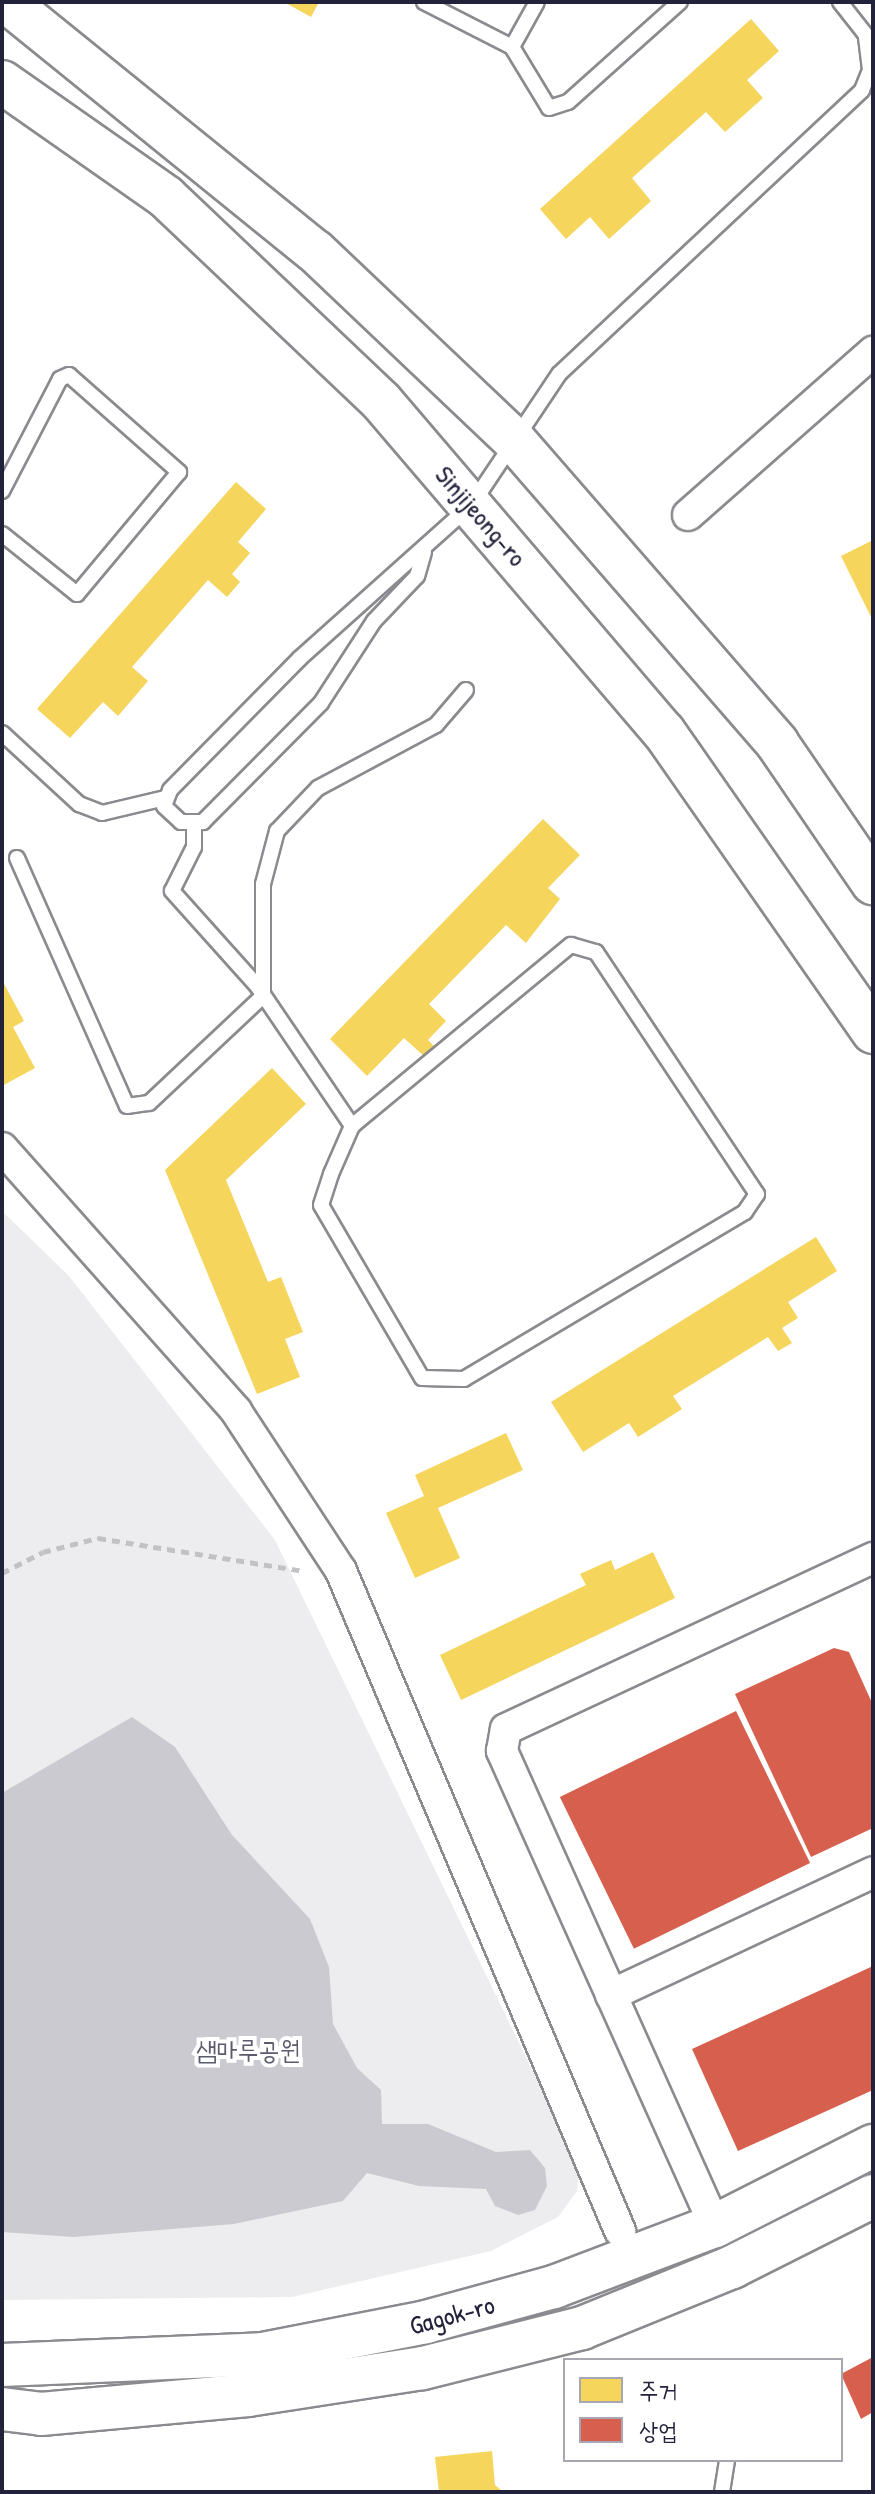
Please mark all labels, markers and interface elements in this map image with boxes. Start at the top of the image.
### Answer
street label: Sinjijeong-ro [429,459,533,573]
park label: 샘마루공원 [196,2034,300,2066]
street label: Gagok-ro [406,2289,498,2341]
legend [563,2358,843,2462]
text: 주거 [639,2374,678,2406]
text: 상업 [639,2414,678,2446]

